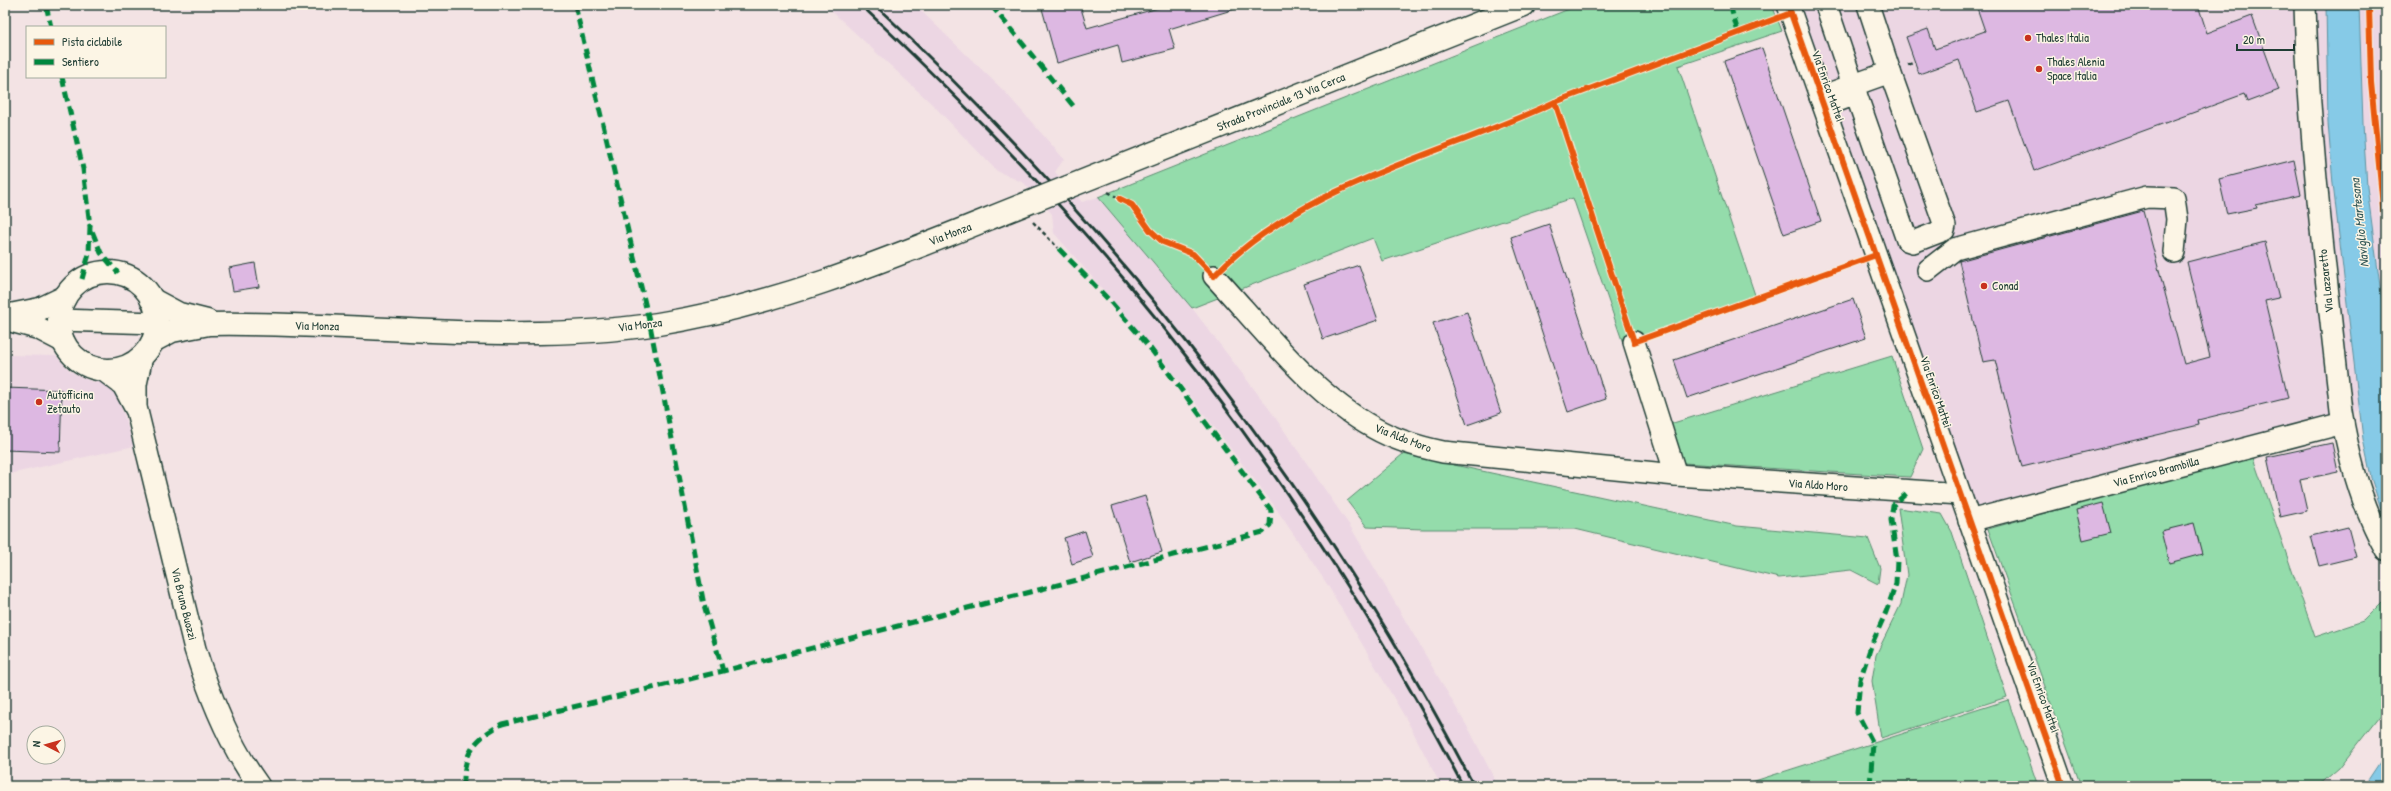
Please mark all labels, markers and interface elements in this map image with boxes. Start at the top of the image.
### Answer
legend [26,26,166,78]
scale bar [2237,26,2294,52]
place label: Thales Italia [2036,29,2089,46]
text: 20 m [2243,31,2265,48]
text: Pista ciclabile [62,33,122,50]
marker: Thales Italia [2023,33,2033,43]
street label: Via Enrico Mattei [1808,48,1849,124]
text: Sentiero [62,53,99,70]
place label: Thales Alenia Space Italia [2047,53,2105,84]
marker: Thales Alenia Space Italia [2034,64,2044,74]
street label: Strada Provinciale 13 Via Cerca [1214,68,1348,135]
water label: Naviglio Martesana [2345,176,2374,268]
street label: Via Monza [926,218,974,249]
street label: Via Lazzaretto [2314,248,2337,314]
place label: Conad [1992,277,2019,294]
marker: Conad [1979,281,1989,291]
street label: Via Monza [617,313,663,336]
street label: Via Monza [295,317,340,334]
street label: Via Enrico Mattei [1916,354,1957,430]
place label: Autofficina Zetauto [47,386,93,417]
marker: Autofficina Zetauto [34,397,44,407]
street label: Via Aldo Moro [1372,419,1434,456]
street label: Via Enrico Brambilla [2111,452,2201,491]
street label: Via Aldo Moro [1788,474,1849,495]
street label: Via Bruno Buozzi [167,566,202,642]
street label: Via Enrico Mattei [2023,659,2064,735]
north arrow [26,725,66,765]
text: N [29,740,43,748]

